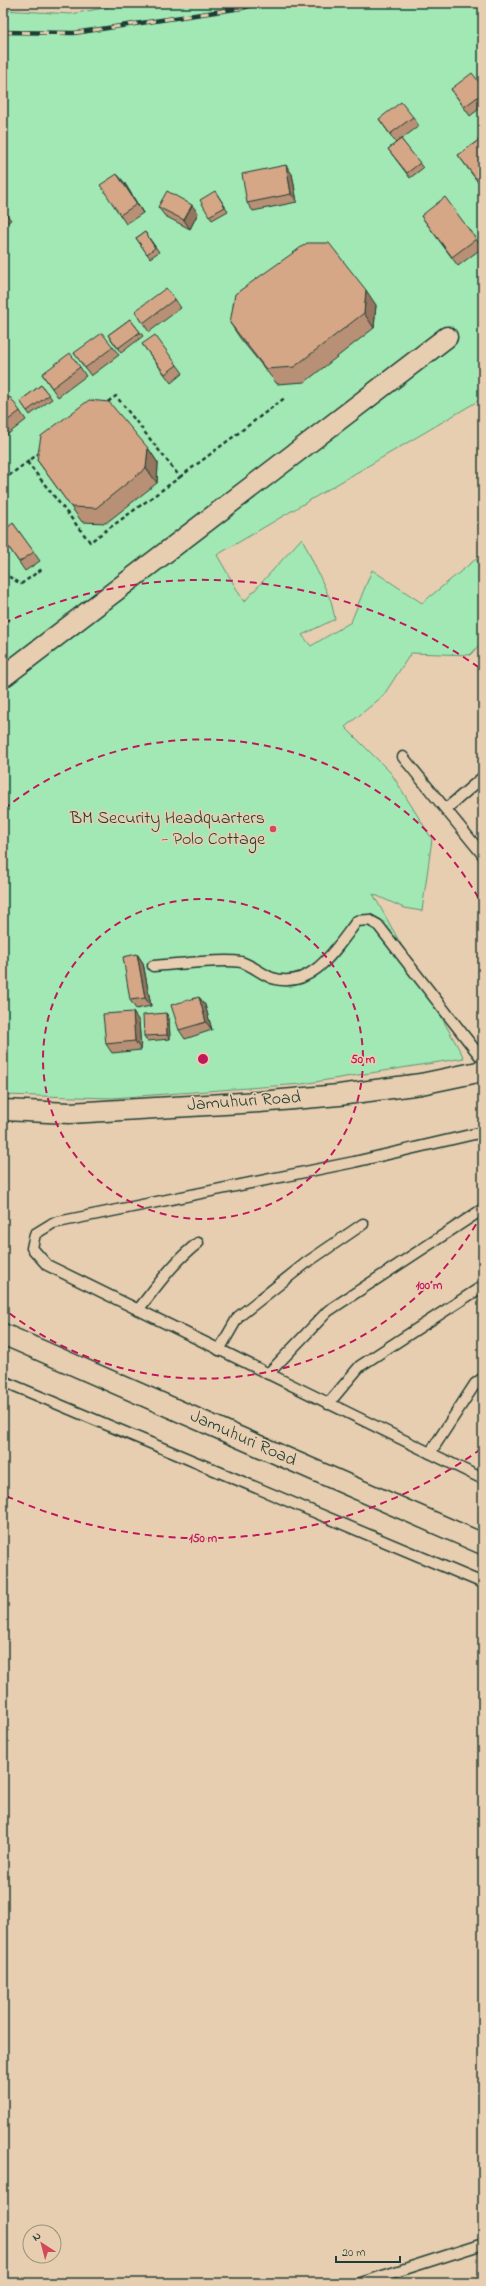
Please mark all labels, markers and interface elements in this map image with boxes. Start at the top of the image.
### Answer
place label: BM Security Headquarters - Polo Cottage [69,806,266,854]
marker: BM Security Headquarters - Polo Cottage [268,824,278,834]
text: 50 m [351,1051,376,1069]
centre of rings [196,1052,210,1066]
street label: Jamuhuri Road [186,1085,302,1119]
text: 100 m [416,1277,443,1295]
street label: Jamuhuri Road [186,1404,300,1474]
text: 150 m [189,1530,218,1548]
north arrow [22,2224,62,2264]
text: N [29,2228,44,2245]
scale bar [336,2238,400,2264]
text: 20 m [342,2244,365,2262]

